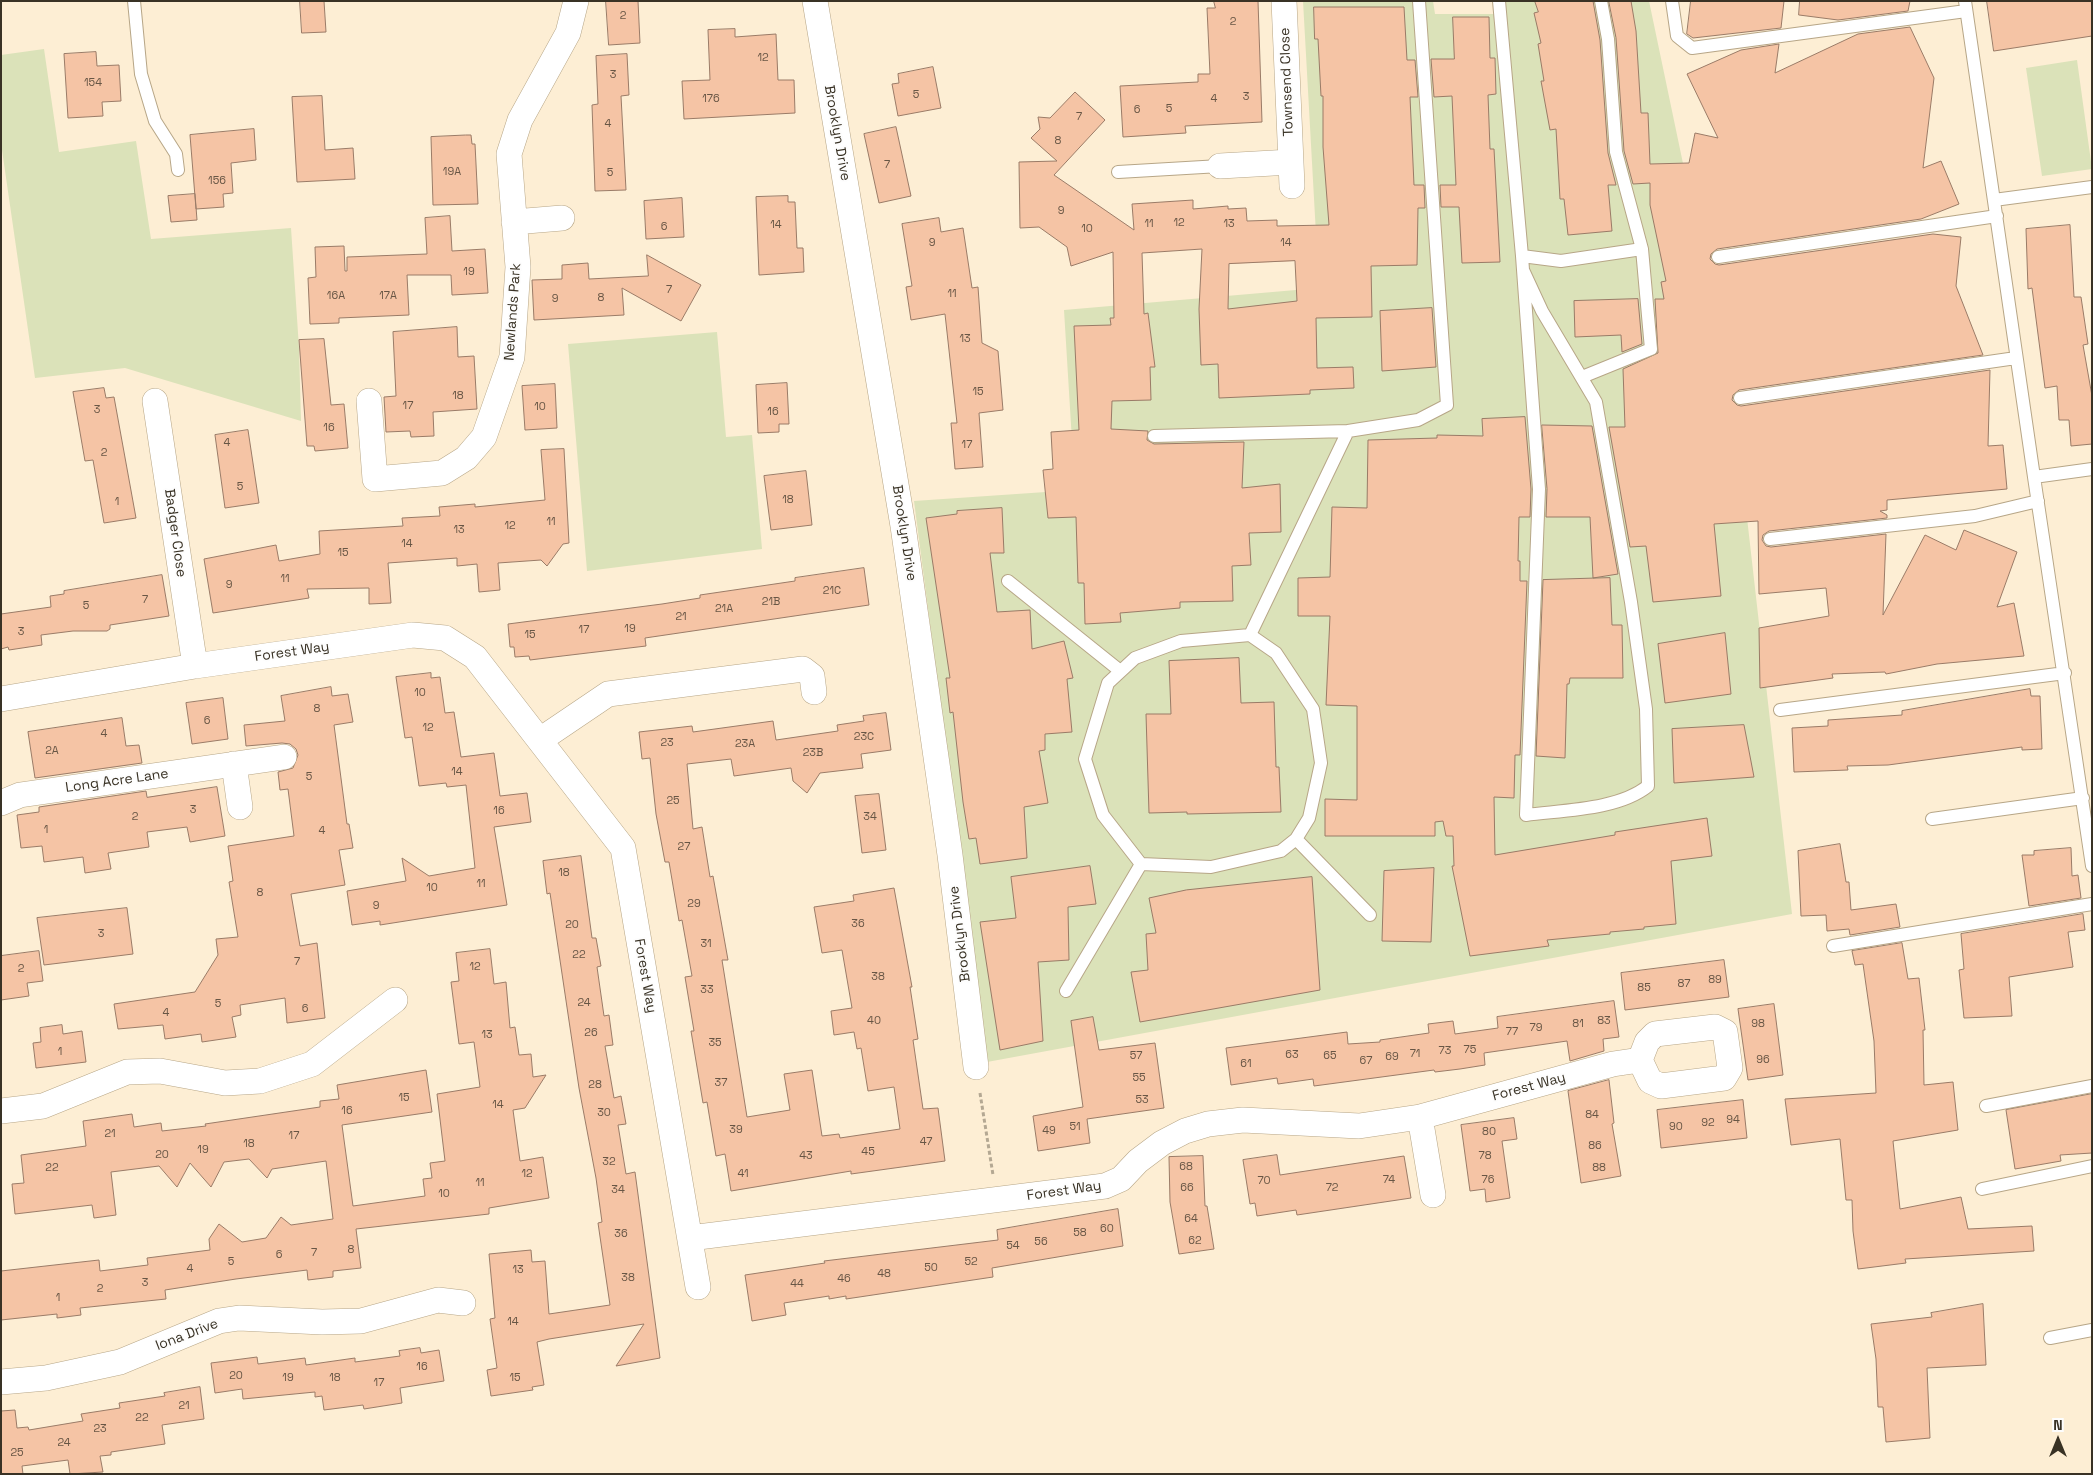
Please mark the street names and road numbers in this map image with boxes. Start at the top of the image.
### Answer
street label: Townsend Close [1277,27,1297,137]
street label: Brooklyn Drive [820,84,854,182]
street label: Newlands Park [501,263,525,361]
street label: Brooklyn Drive [888,484,920,582]
street label: Badger Close [160,488,190,578]
street label: Forest Way [254,638,330,666]
street label: Long Acre Lane [64,765,170,797]
street label: Brooklyn Drive [946,885,974,983]
street label: Forest Way [630,937,660,1015]
street label: Forest Way [1490,1069,1568,1105]
street label: Forest Way [1026,1177,1102,1205]
street label: Iona Drive [153,1315,221,1355]

